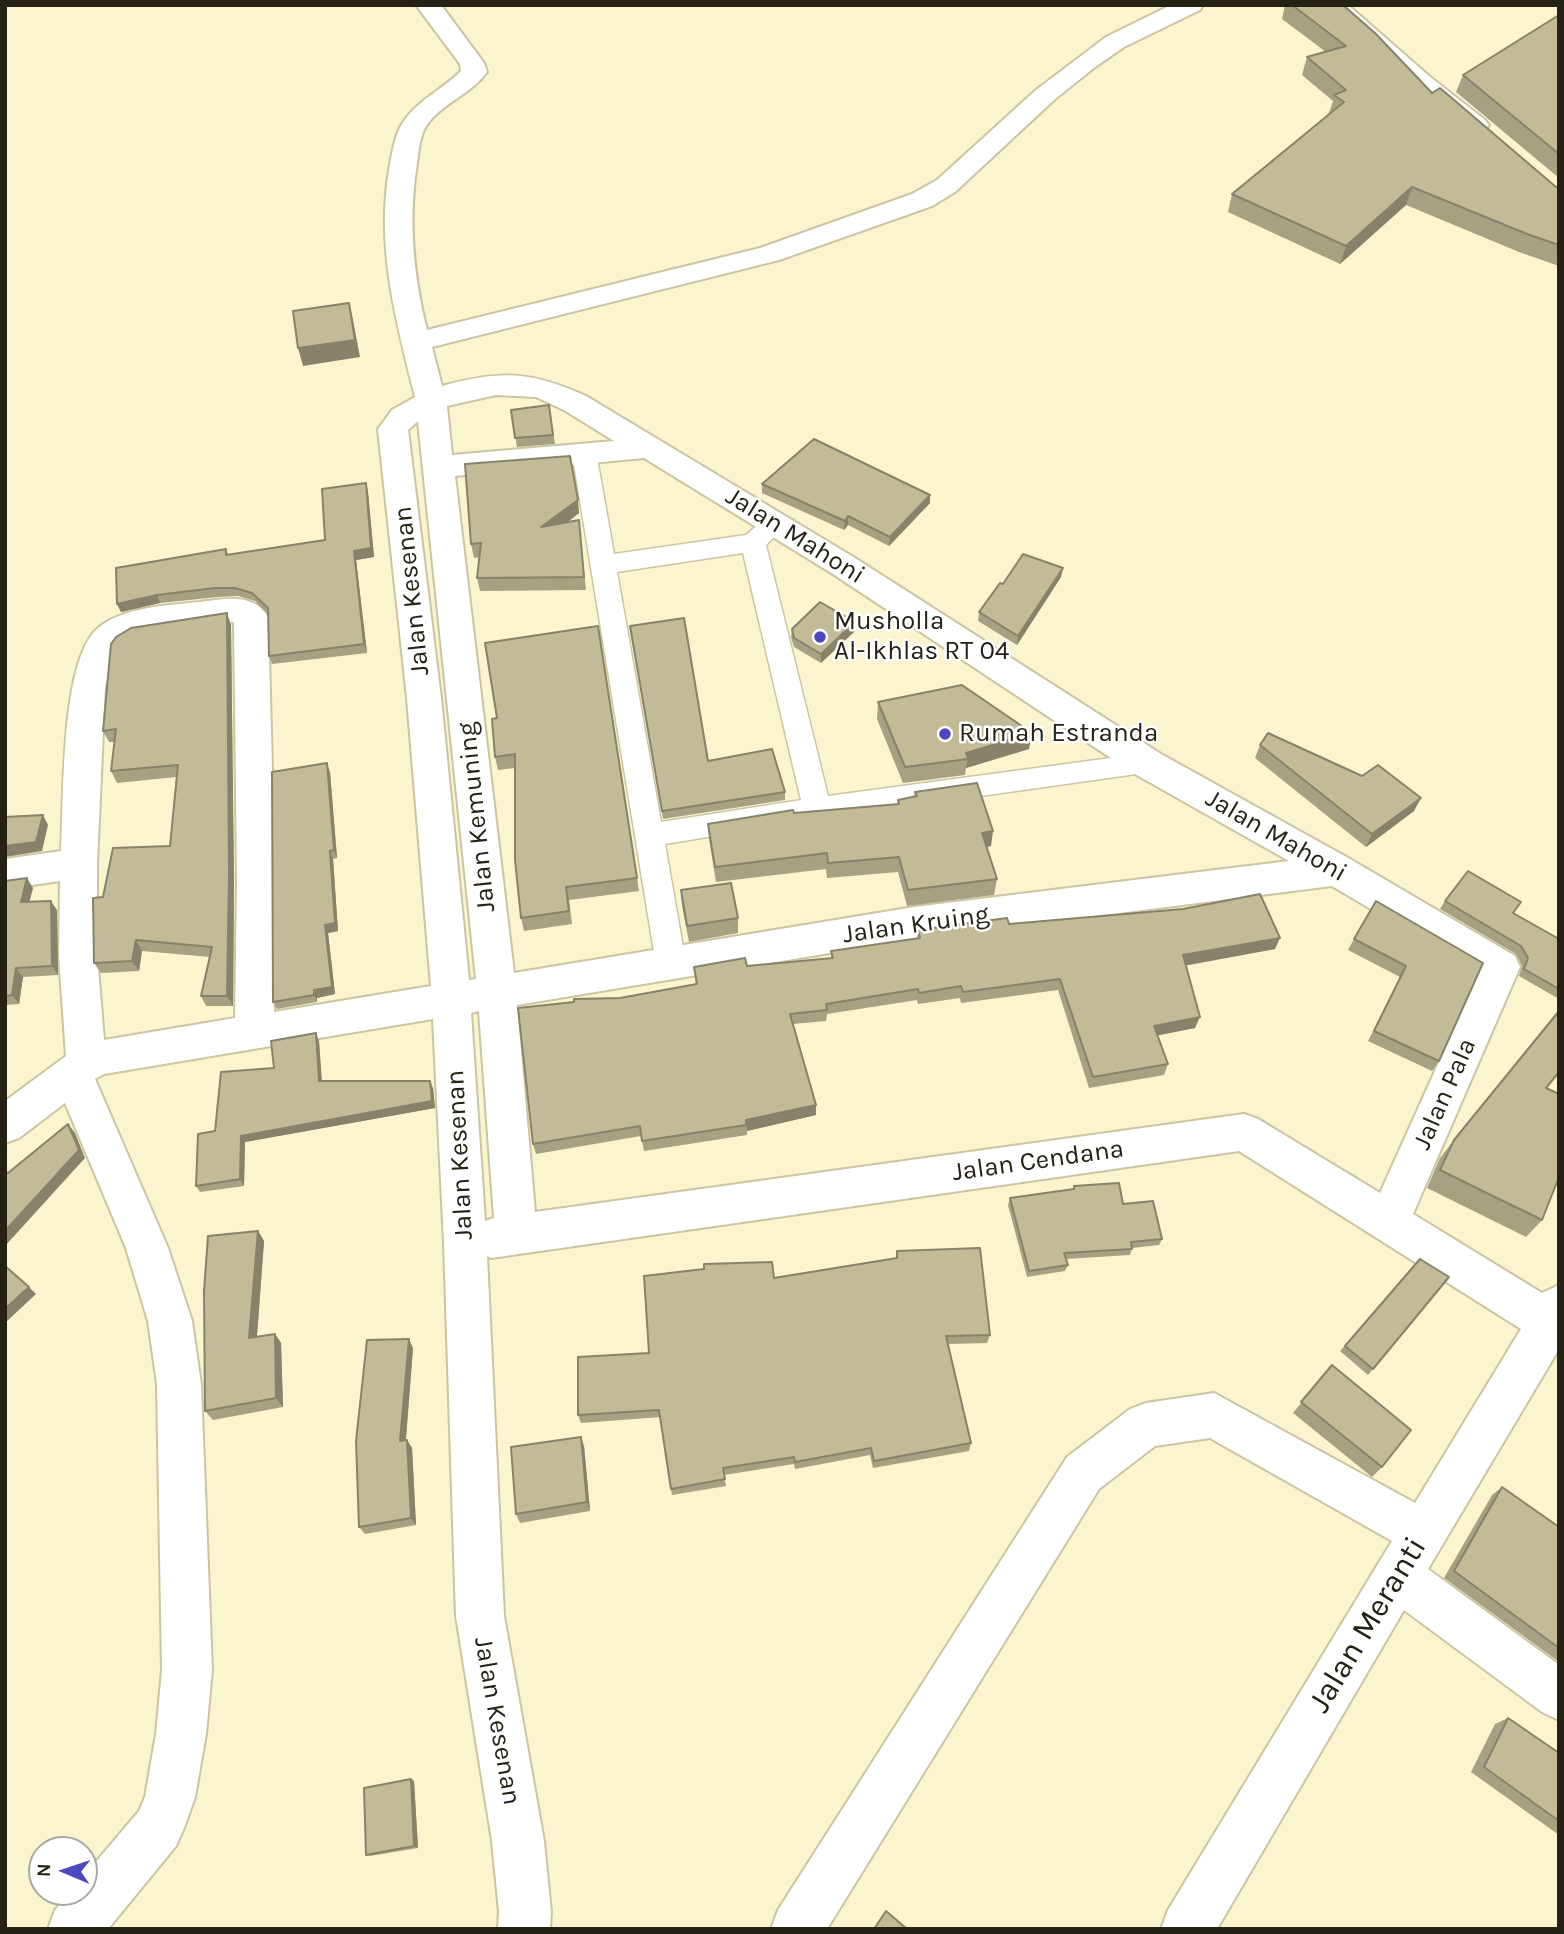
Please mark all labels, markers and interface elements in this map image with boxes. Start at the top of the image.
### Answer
street label: Jalan Mahoni [720,481,870,591]
street label: Jalan Kesenan [388,505,436,677]
place label: Musholla Al-Ikhlas RT 04 [834,606,1009,668]
marker: Musholla Al-Ikhlas RT 04 [812,629,828,645]
place label: Rumah Estranda [959,718,1158,750]
street label: Jalan Kemuning [451,720,503,914]
marker: Rumah Estranda [937,726,953,742]
street label: Jalan Mahoni [1200,783,1352,889]
street label: Jalan Kruing [841,899,991,951]
street label: Jalan Pala [1407,1033,1483,1155]
street label: Jalan Kesenan [440,1069,480,1241]
street label: Jalan Cendana [950,1134,1126,1188]
street label: Jalan Meranti [1301,1530,1435,1720]
street label: Jalan Kesenan [467,1635,527,1807]
north arrow [28,1836,98,1906]
text: N [33,1863,55,1878]

